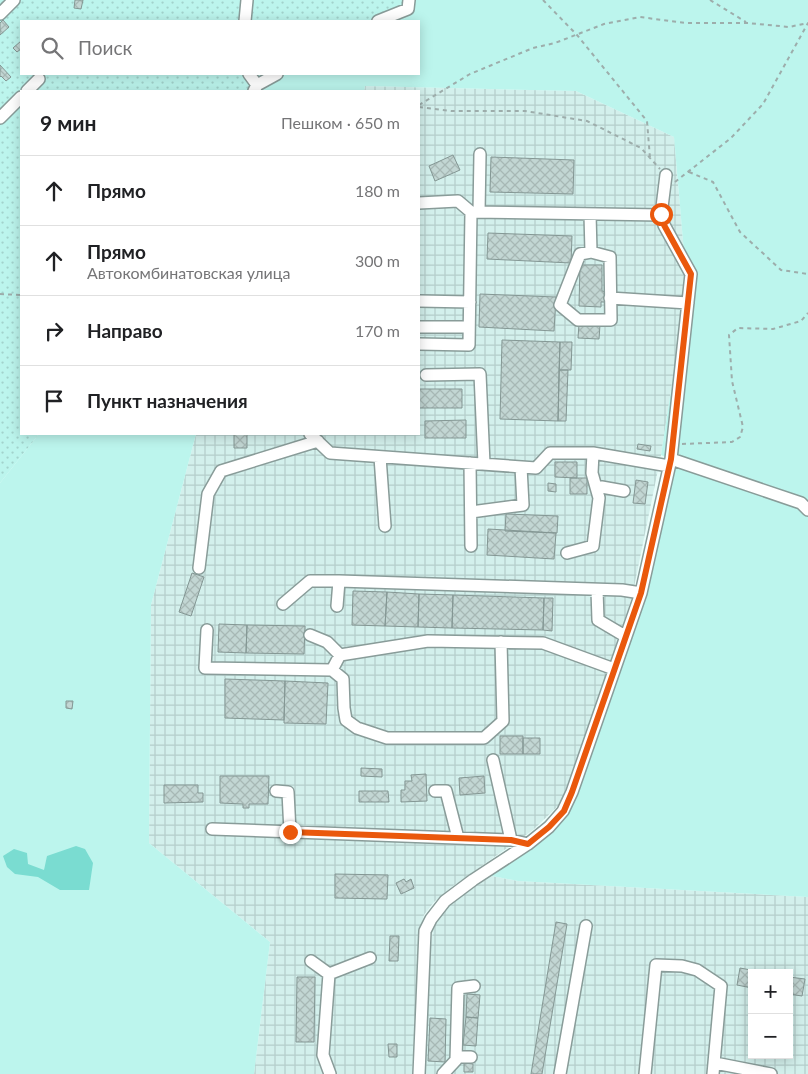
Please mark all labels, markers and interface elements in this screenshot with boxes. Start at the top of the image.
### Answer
search box [20,20,420,75]
icon: search [38,34,66,62]
text: Поиск [78,36,132,59]
text: 9 мин [40,110,97,135]
text: Пешком · 650 m [281,113,400,132]
icon: ahead [40,177,68,205]
text: Прямо [87,179,146,202]
text: 180 m [355,181,400,200]
route start [650,203,673,226]
text: Прямо [87,240,146,263]
icon: ahead [40,247,68,275]
text: 300 m [355,251,400,270]
text: Автокомбинатовская улица [87,263,290,282]
icon: right [40,317,68,345]
text: Направо [87,319,163,342]
text: 170 m [355,321,400,340]
icon: arrive [40,387,68,415]
text: Пункт назначения [87,389,248,412]
route end [279,821,302,844]
map controls [748,969,793,1059]
button: + [748,969,793,1014]
button: − [748,1014,793,1059]

